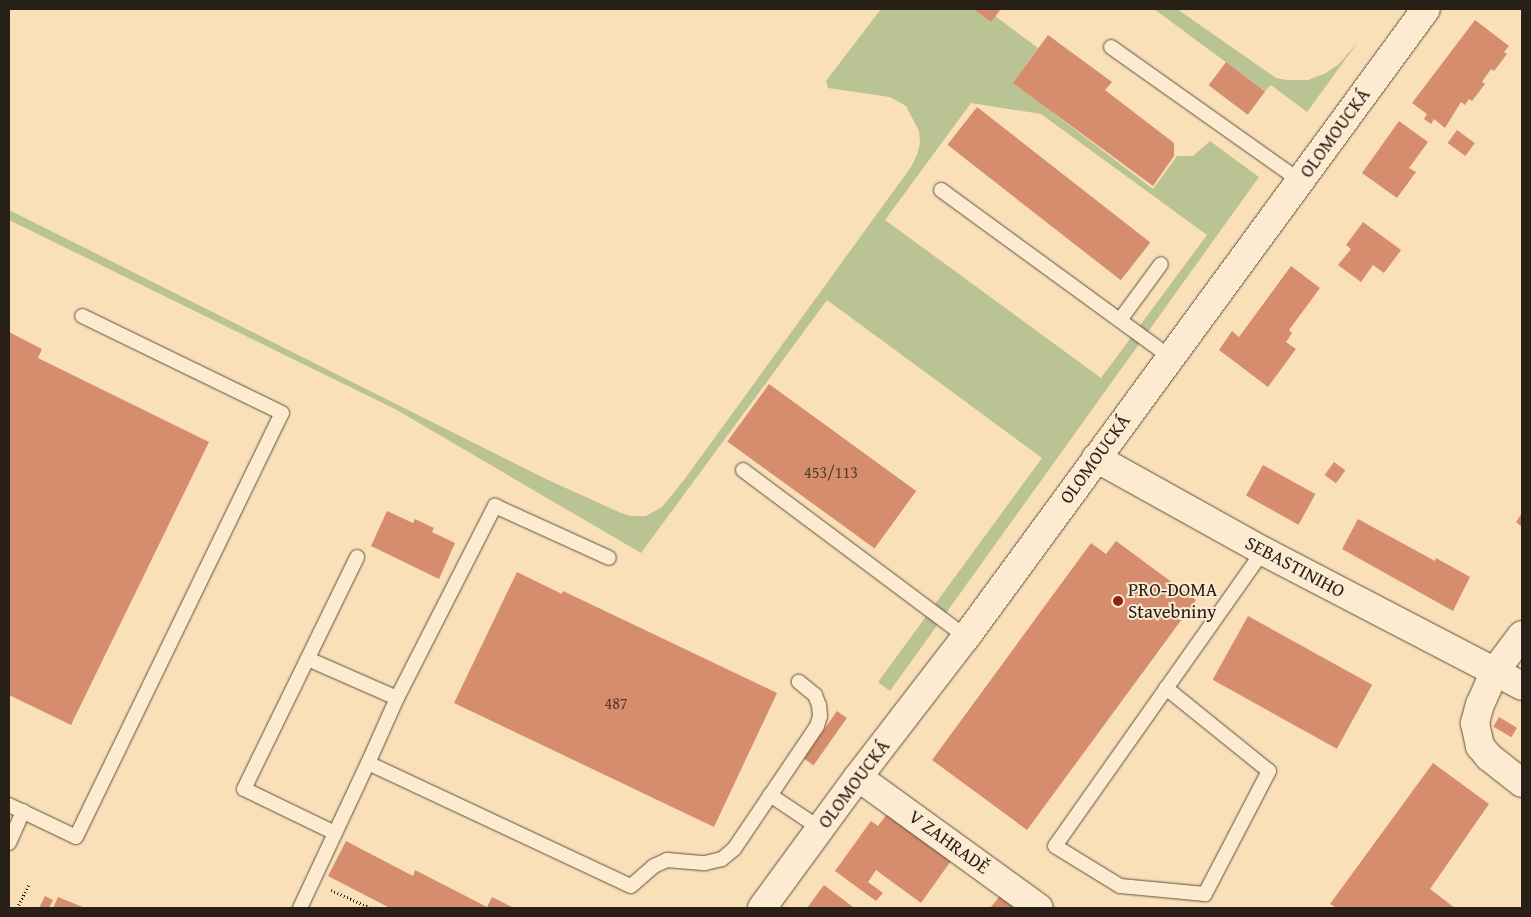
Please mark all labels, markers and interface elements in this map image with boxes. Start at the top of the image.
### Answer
street label: OLOMOUCKÁ [1295,84,1375,182]
street label: OLOMOUCKÁ [1055,410,1135,508]
house number: 453/113 [804,462,858,482]
street label: SEBASTINIHO [1241,531,1349,603]
place label: PRO-DOMA Stavebniny [1128,579,1217,623]
marker: PRO-DOMA Stavebniny [1112,595,1124,607]
house number: 487 [604,693,628,713]
street label: OLOMOUCKÁ [813,735,895,833]
street label: V ZAHRADĚ [904,805,994,879]

